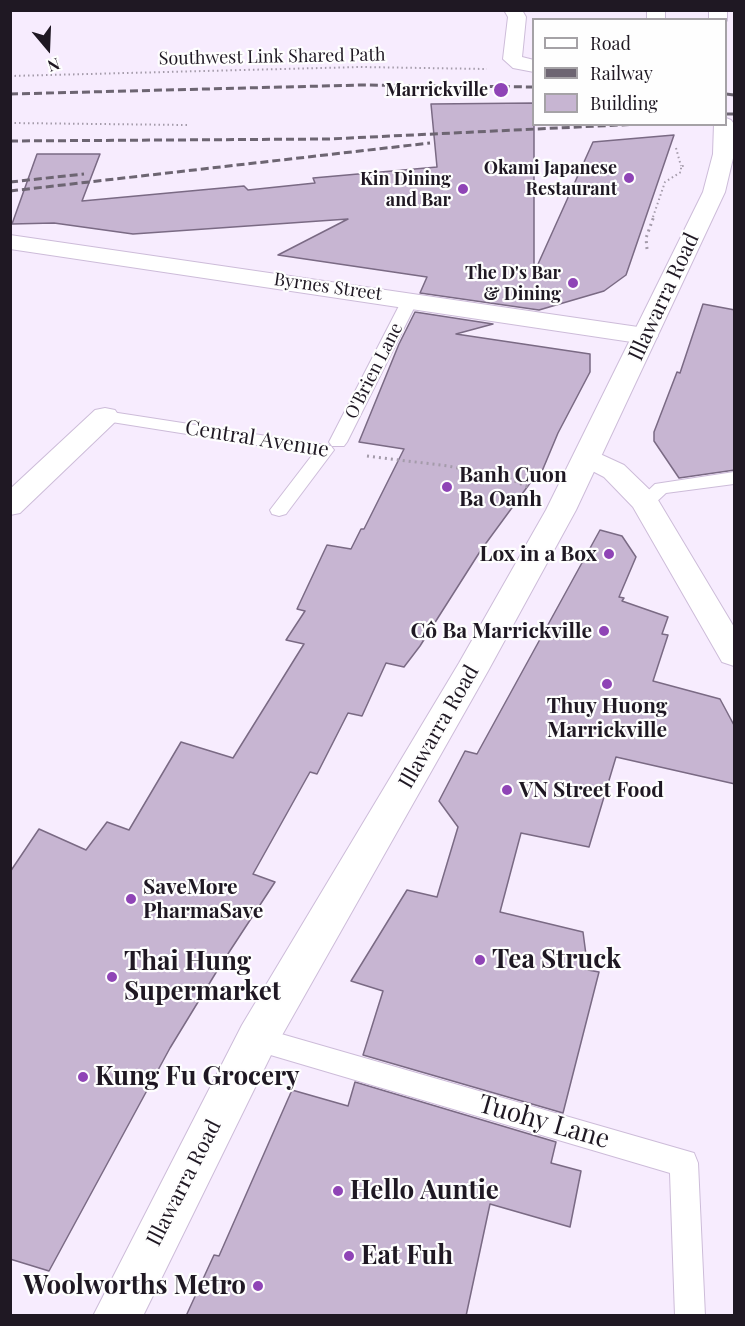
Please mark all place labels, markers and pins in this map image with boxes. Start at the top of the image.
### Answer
place label: Marrickville [385,79,488,101]
marker: Marrickville [492,81,510,99]
place label: Okami Japanese Restaurant [484,157,617,200]
place label: Kin Dining and Bar [360,168,451,210]
marker: Okami Japanese Restaurant [622,171,636,185]
marker: Kin Dining and Bar [456,182,470,196]
place label: The D's Bar & Dining [465,262,561,304]
marker: The D's Bar & Dining [566,276,580,290]
place label: Banh Cuon Ba Oanh [459,462,567,512]
marker: Banh Cuon Ba Oanh [440,480,454,494]
place label: Lox in a Box [480,541,597,567]
marker: Lox in a Box [602,547,616,561]
place label: Cô Ba Marrickville [411,618,592,644]
marker: Cô Ba Marrickville [597,624,611,638]
marker: Thuy Huong Marrickville [600,677,614,691]
place label: Thuy Huong Marrickville [547,693,667,743]
place label: VN Street Food [519,777,664,803]
marker: VN Street Food [500,783,514,797]
place label: SaveMore PharmaSave [143,874,263,924]
marker: SaveMore PharmaSave [124,892,138,906]
place label: Tea Struck [492,944,621,976]
place label: Thai Hung Supermarket [124,946,281,1008]
marker: Tea Struck [473,953,487,967]
marker: Thai Hung Supermarket [105,970,119,984]
place label: Kung Fu Grocery [95,1061,300,1093]
marker: Kung Fu Grocery [76,1070,90,1084]
place label: Hello Auntie [350,1175,499,1207]
marker: Hello Auntie [331,1184,345,1198]
place label: Eat Fuh [361,1240,453,1272]
marker: Eat Fuh [342,1249,356,1263]
place label: Woolworths Metro [23,1270,246,1302]
marker: Woolworths Metro [251,1279,265,1293]

